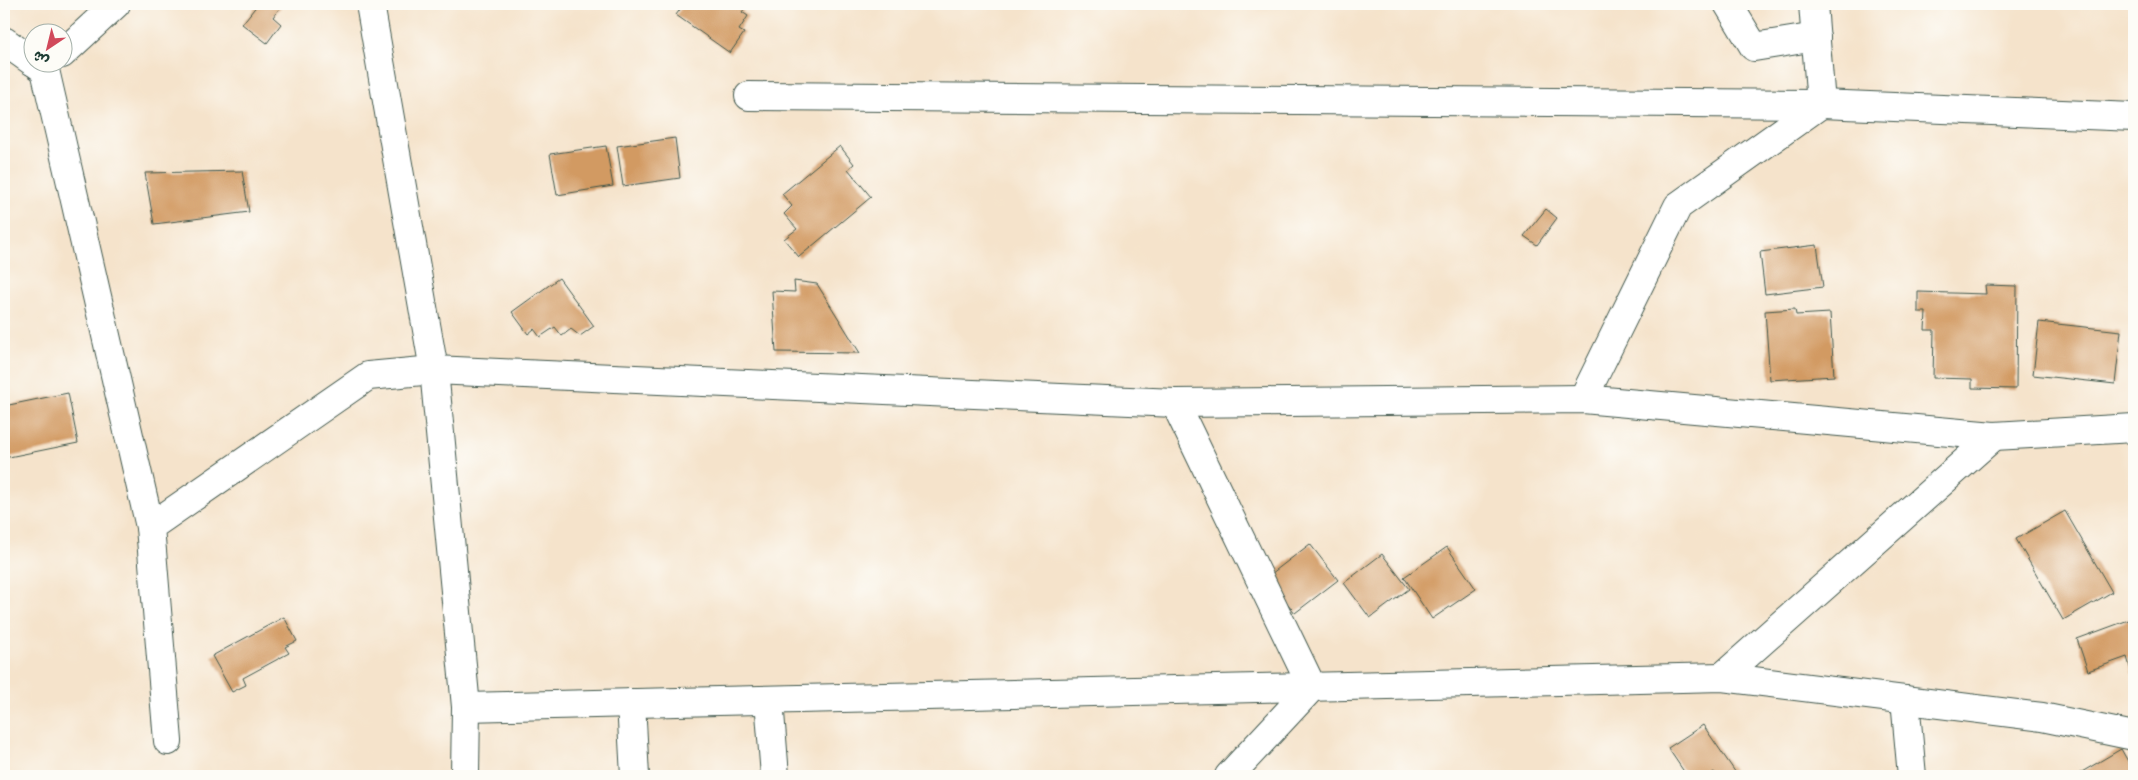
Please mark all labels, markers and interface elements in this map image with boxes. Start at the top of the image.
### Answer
north arrow [22,22,72,72]
text: ش [29,45,53,70]

